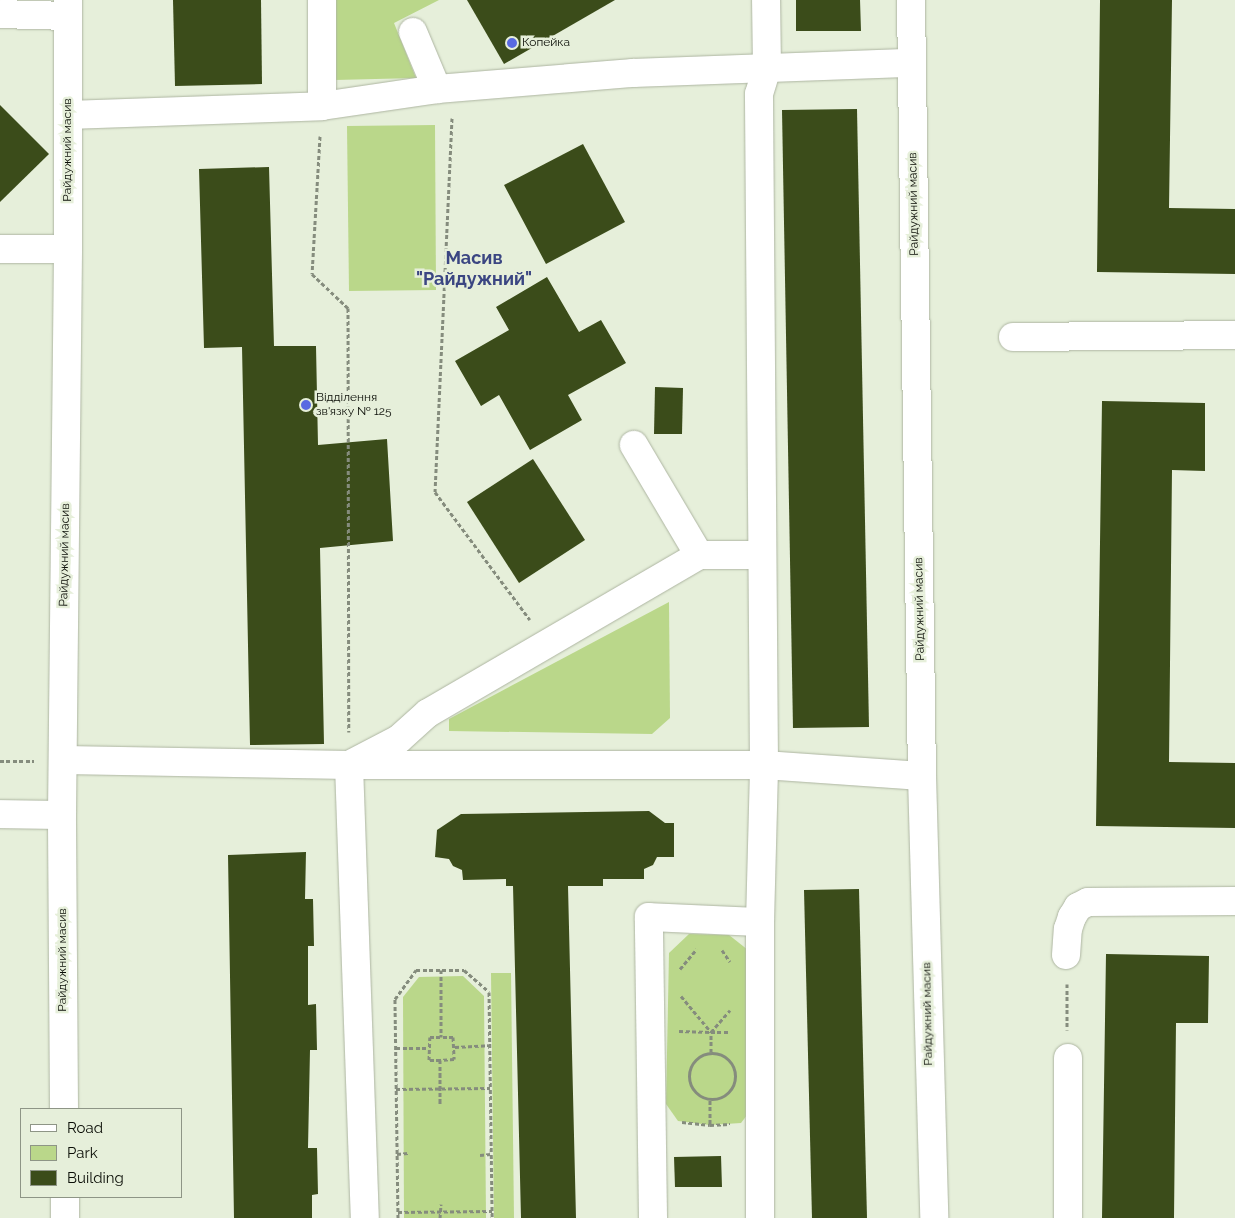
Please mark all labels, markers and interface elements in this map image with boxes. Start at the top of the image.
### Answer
place label: Копейка [522,36,570,50]
marker: Копейка [506,37,518,49]
street label: Райдужний масив [61,98,75,202]
street label: Райдужний масив [906,152,922,256]
district label: Масив "Райдужний" [416,248,532,290]
place label: Відділення зв'язку № 125 [316,391,392,419]
marker: Відділення зв'язку № 125 [300,399,312,411]
street label: Райдужний масив [57,503,73,607]
street label: Райдужний масив [912,557,928,661]
street label: Райдужний масив [56,908,70,1012]
street label: Райдужний масив [920,962,936,1066]
legend [20,1108,182,1198]
text: Road [67,1119,103,1137]
text: Park [67,1144,98,1162]
text: Building [67,1169,124,1187]

